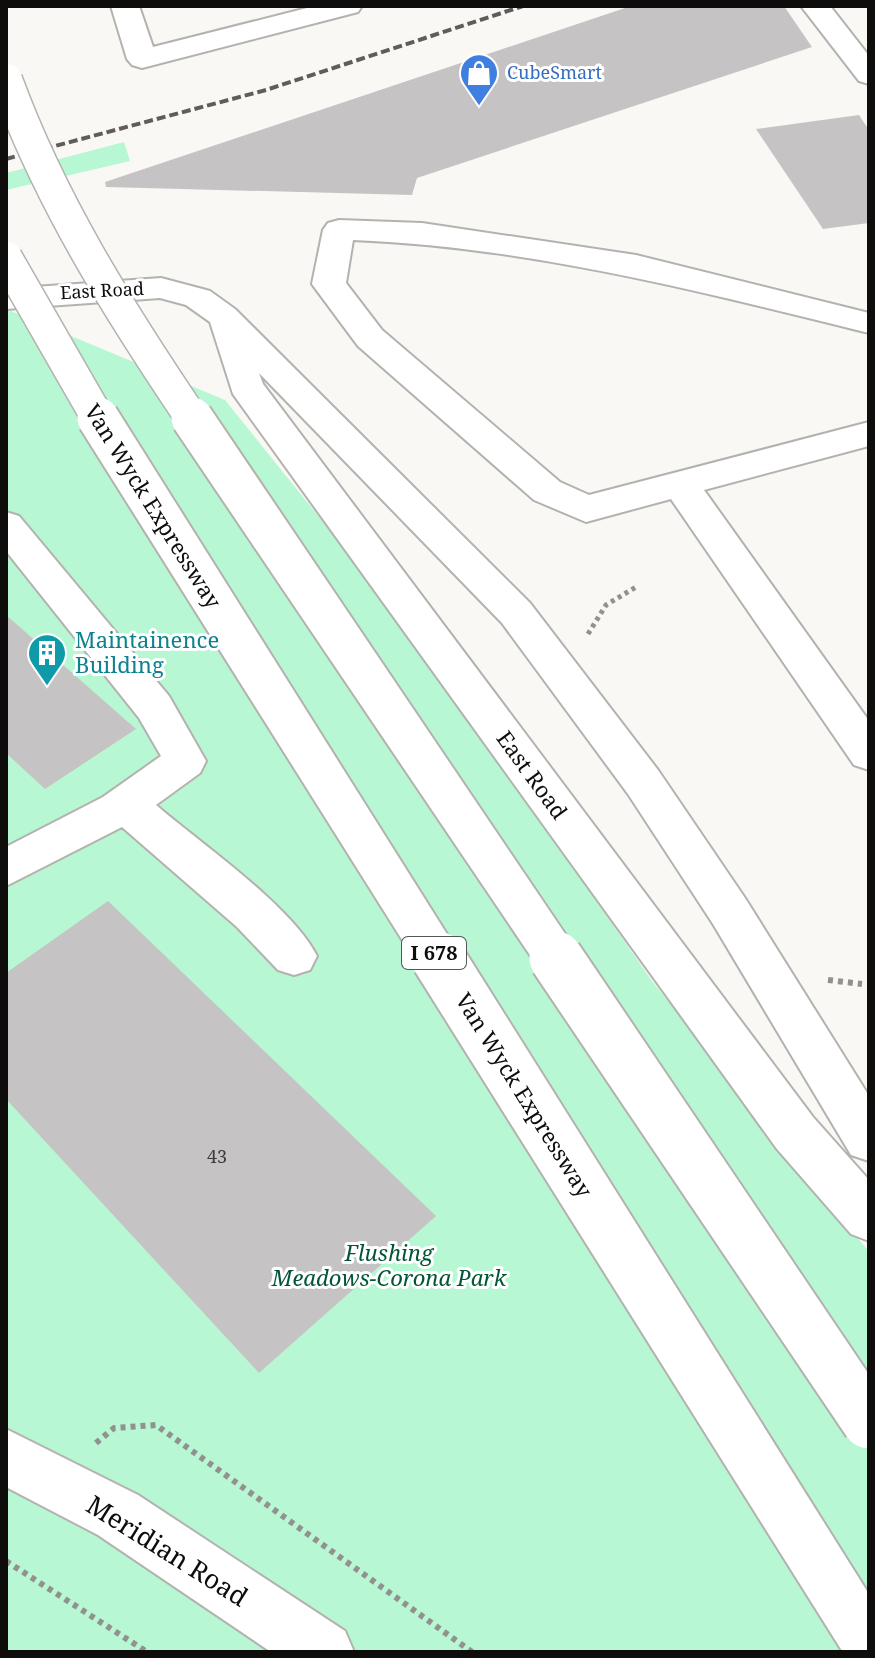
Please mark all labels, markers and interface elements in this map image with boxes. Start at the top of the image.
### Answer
shop icon: CubeSmart [458,52,500,107]
place label: CubeSmart [507,60,602,84]
street label: East Road [59,276,144,304]
street label: Van Wyck Expressway [79,397,229,614]
place label: Maintainence Building [75,624,219,679]
building icon: Maintainence Building [26,632,68,687]
street label: East Road [491,724,575,825]
road number: I 678 [402,937,466,969]
street label: Van Wyck Expressway [450,986,600,1203]
house number: 43 [207,1144,227,1168]
park label: Flushing Meadows-Corona Park [271,1237,508,1292]
street label: Meridian Road [80,1486,255,1614]

